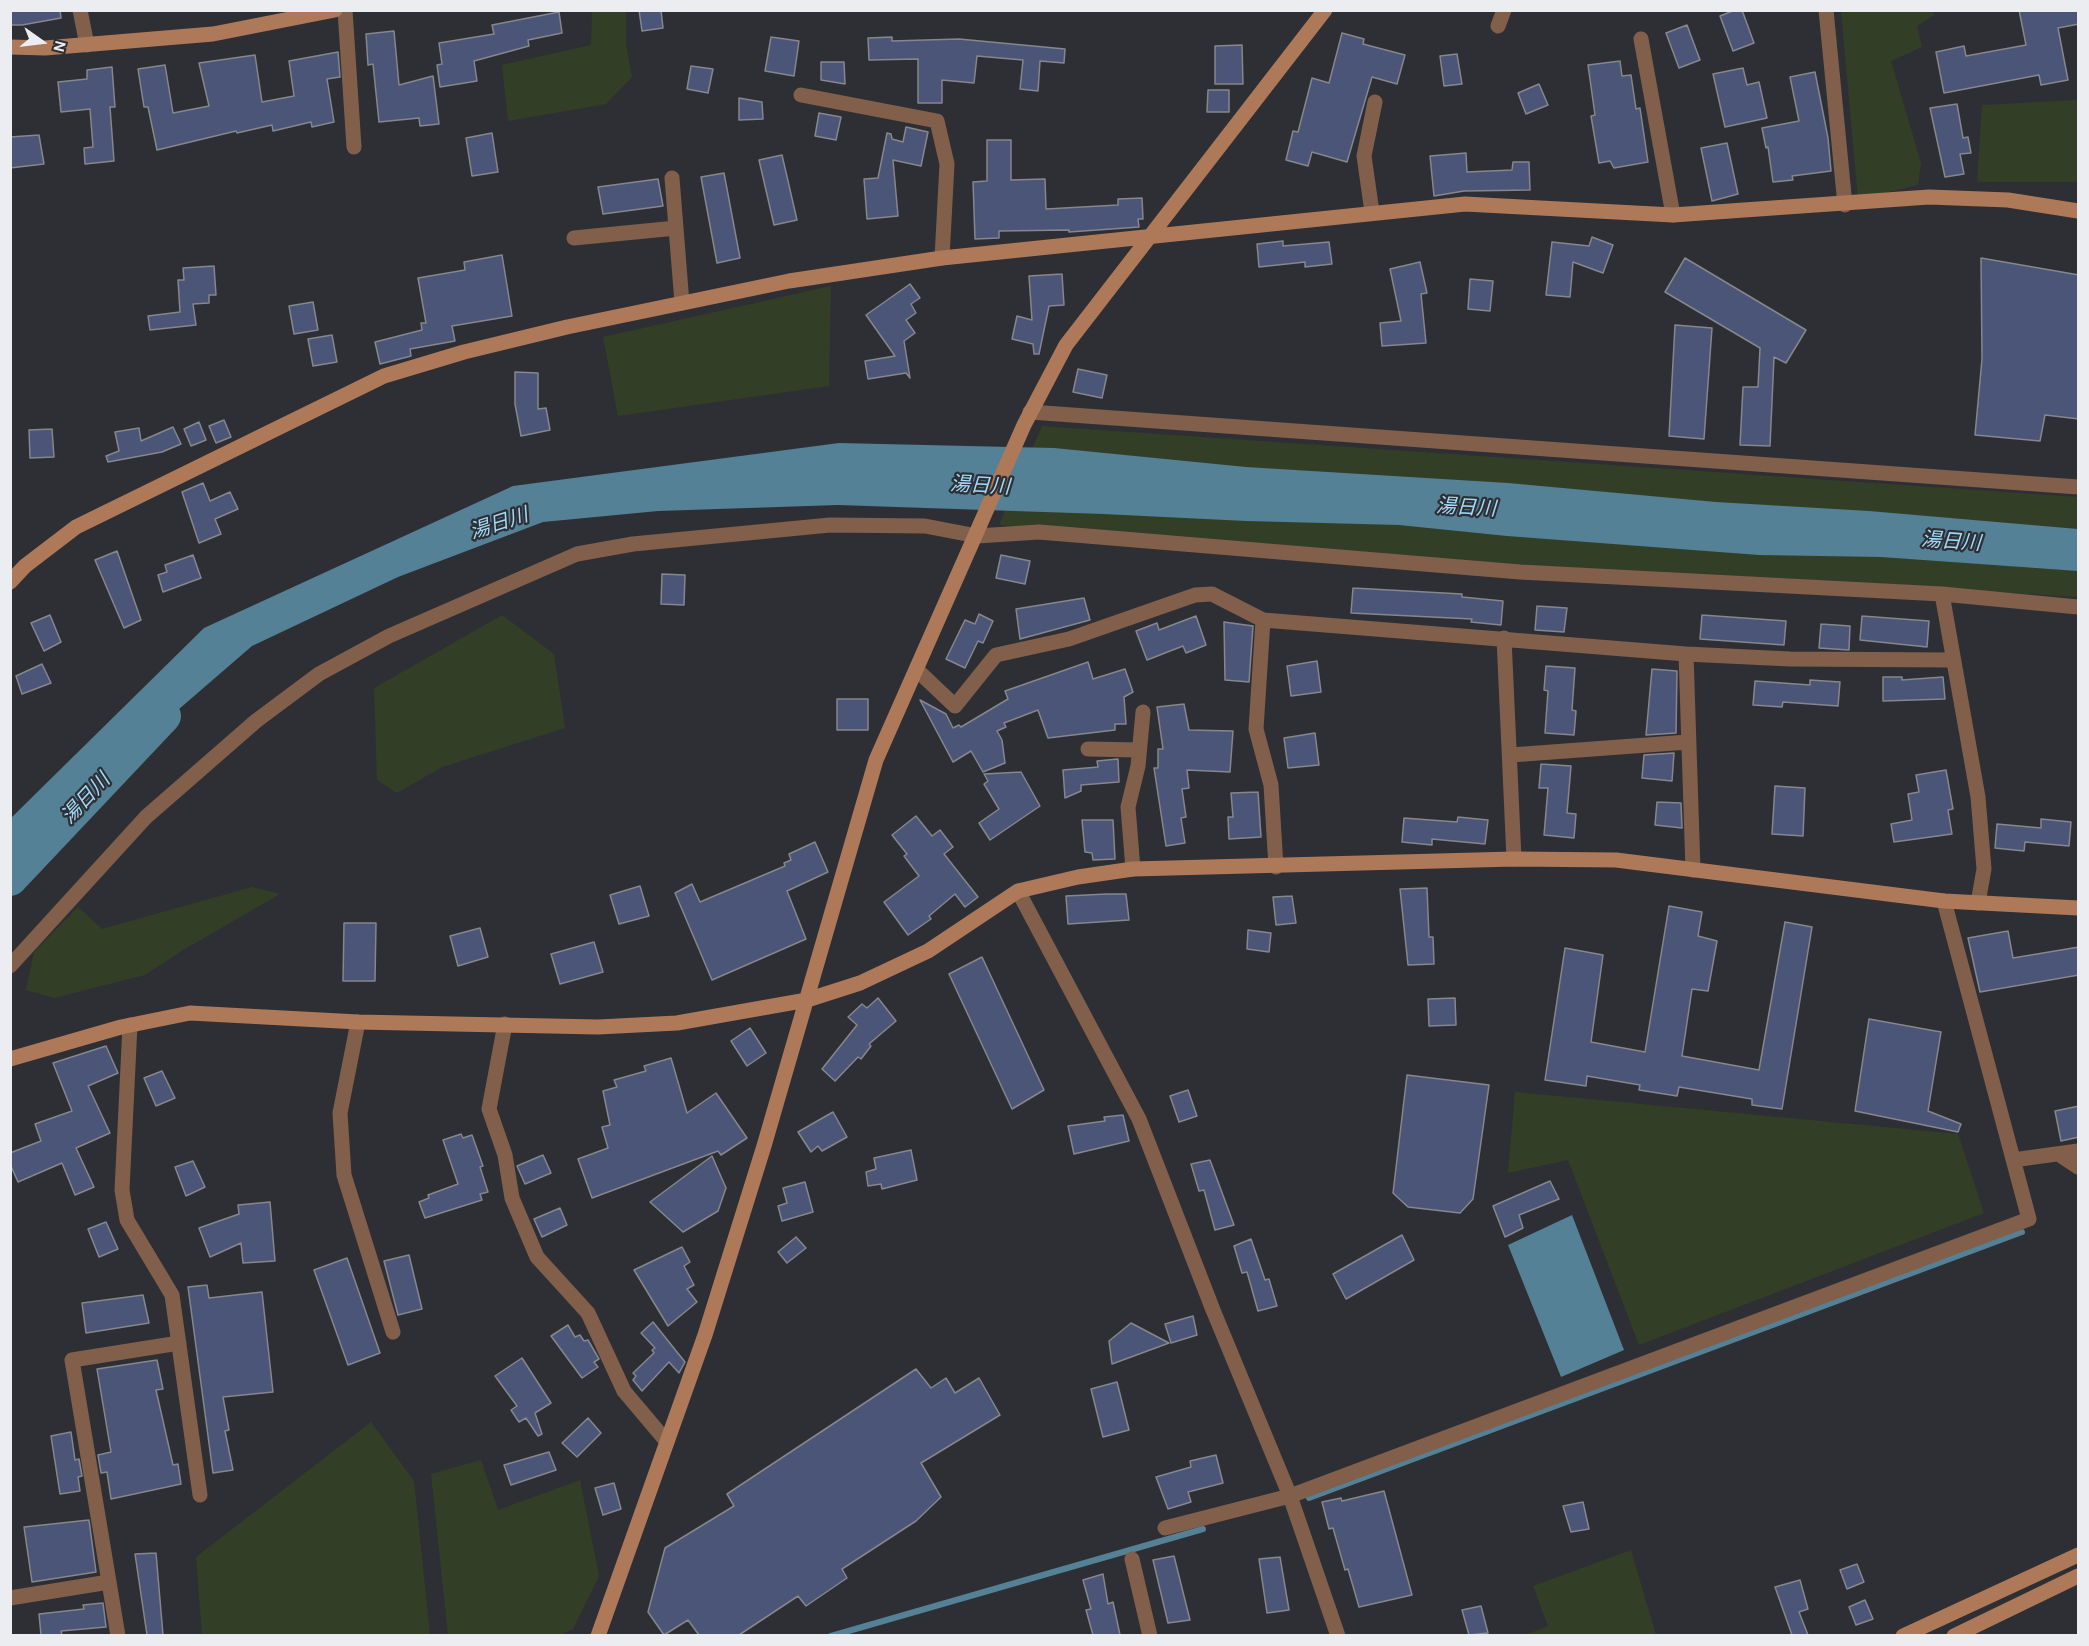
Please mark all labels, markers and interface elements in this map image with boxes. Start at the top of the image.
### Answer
north arrow [12,12,72,72]
text: N [49,39,71,54]
water label: 湯日川 [949,472,1011,500]
water label: 湯日川 [1435,494,1497,522]
water label: 湯日川 [467,503,531,545]
water label: 湯日川 [1920,528,1982,556]
water label: 湯日川 [57,769,115,829]

